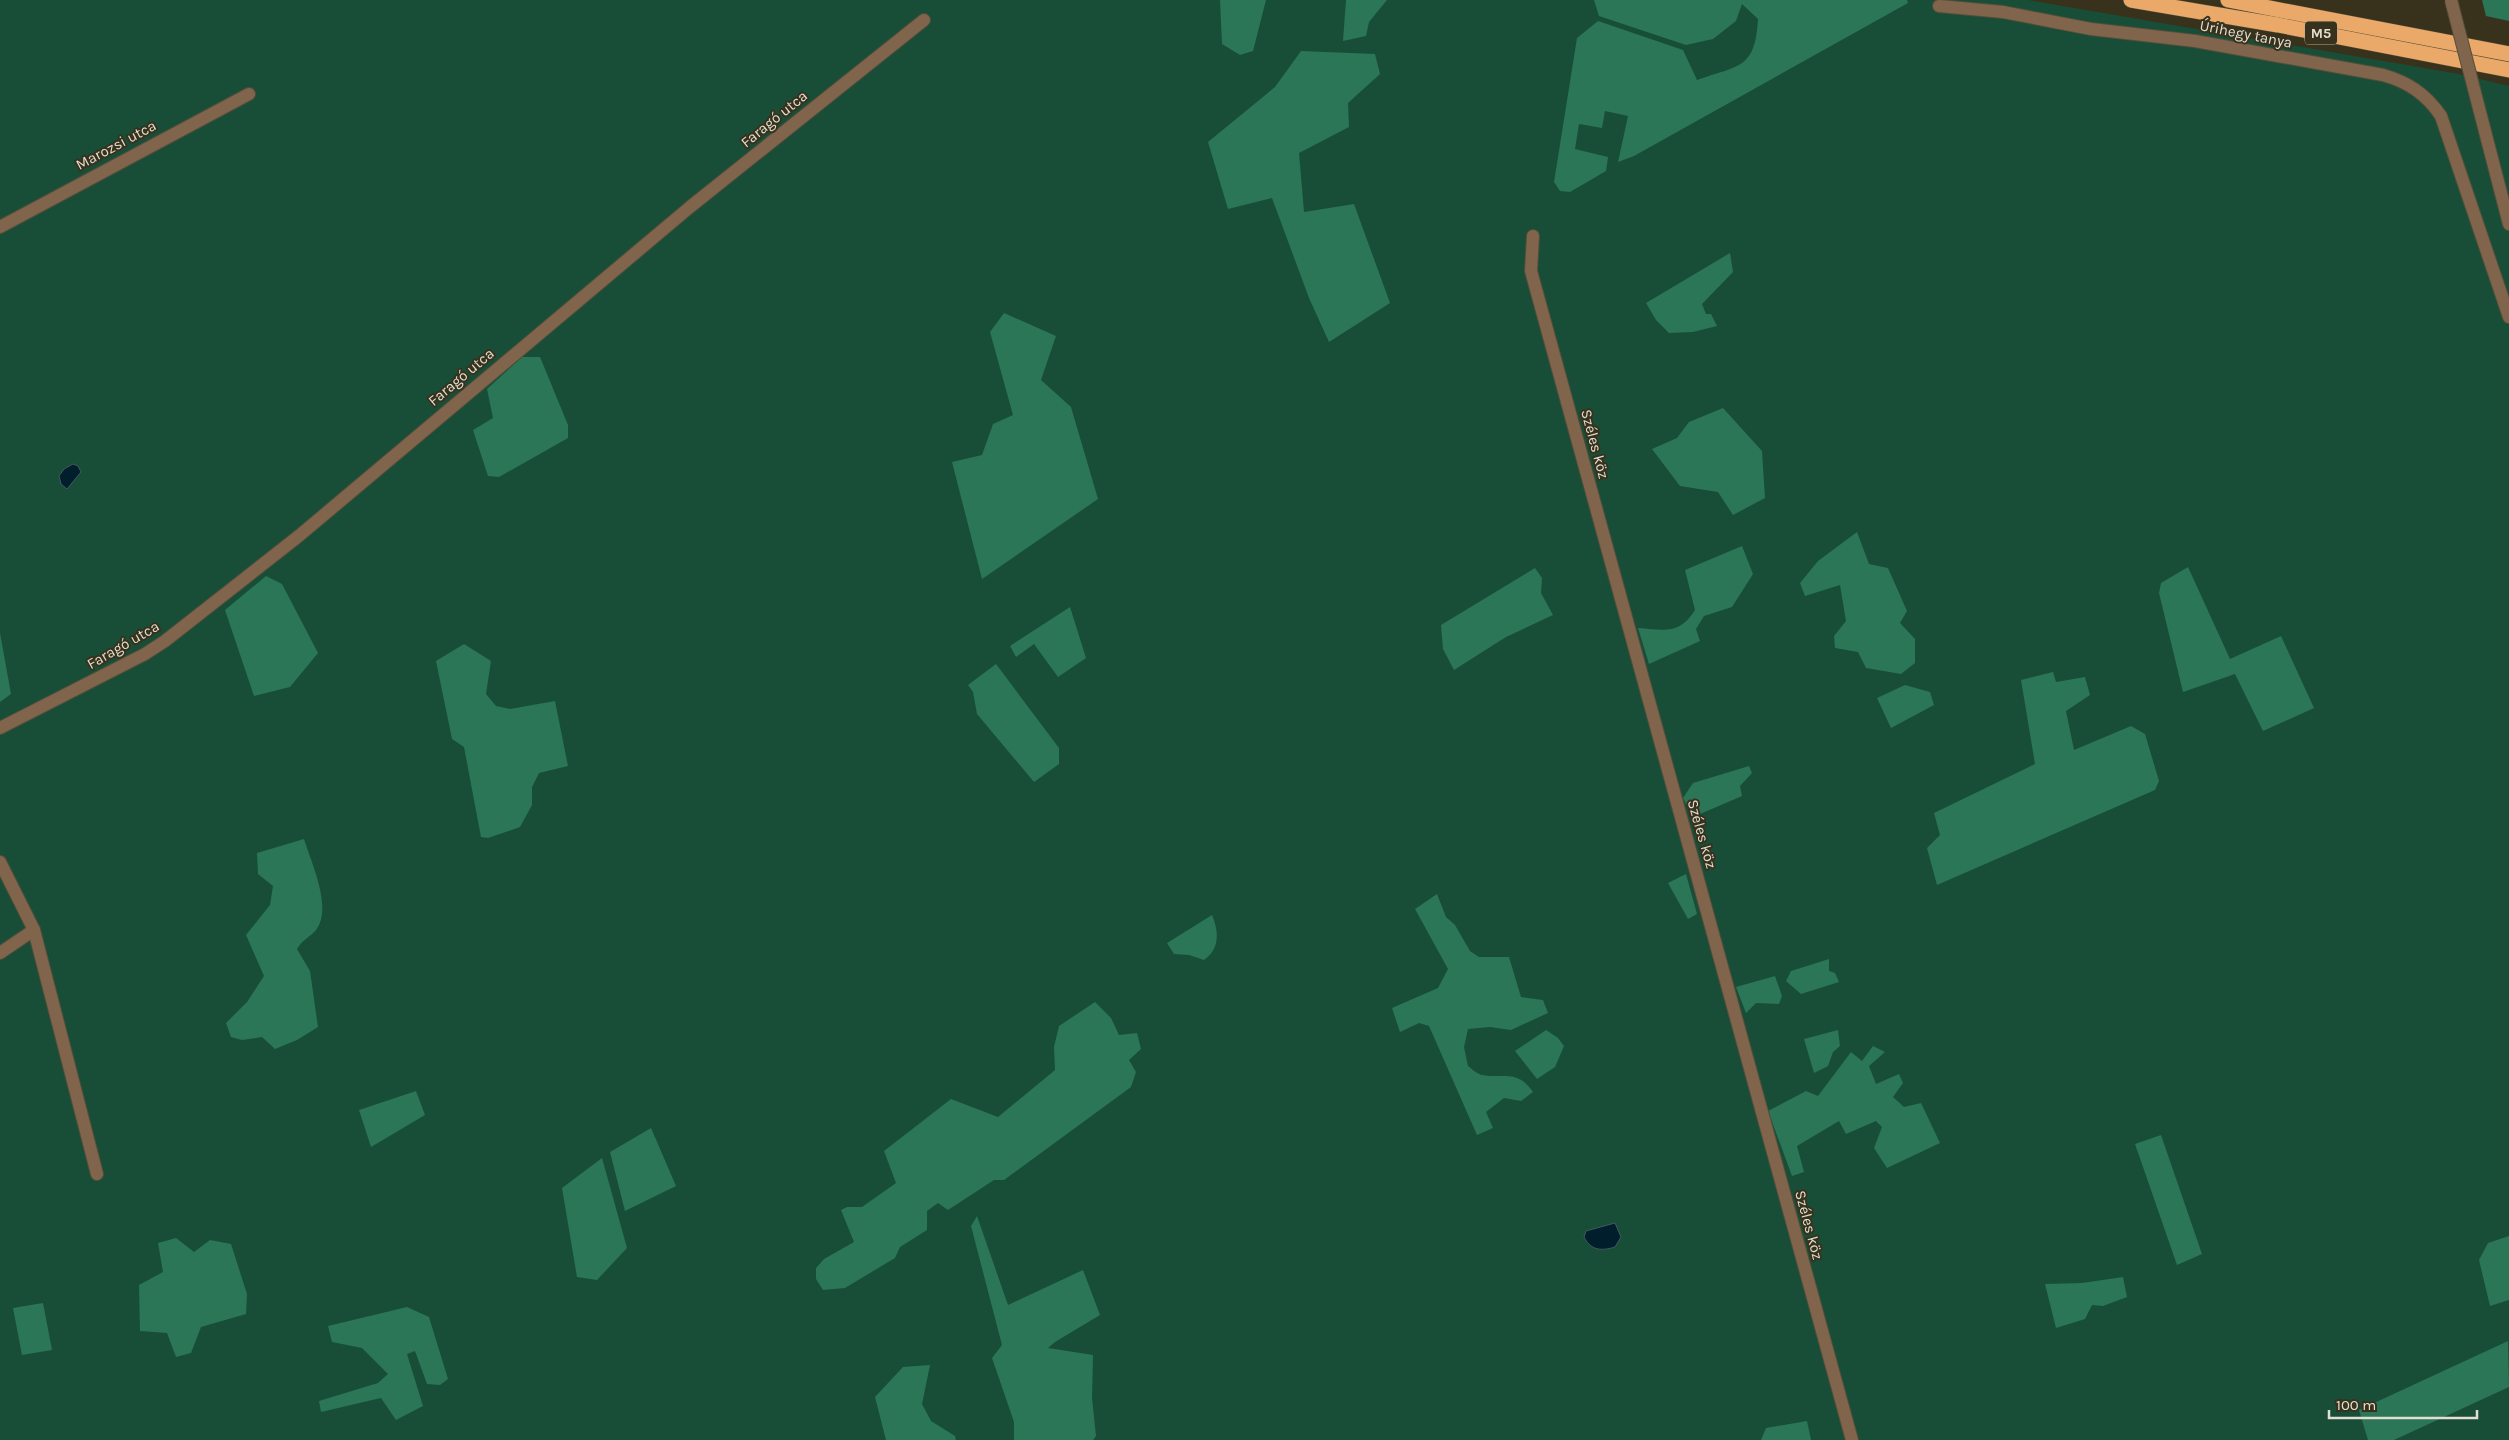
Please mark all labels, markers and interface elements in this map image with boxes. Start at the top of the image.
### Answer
street label: Úrihegy tanya [2198,16,2294,52]
road number: M5 [2305,22,2337,44]
street label: Faragó utca [737,87,811,151]
street label: Marozsi utca [73,116,159,174]
street label: Faragó utca [424,344,498,410]
street label: Széles köz [1577,407,1613,481]
street label: Faragó utca [84,617,162,673]
street label: Széles köz [1684,797,1720,871]
street label: Széles köz [1791,1188,1827,1262]
scale bar [2329,1388,2476,1420]
text: 100 m [2336,1396,2376,1414]

